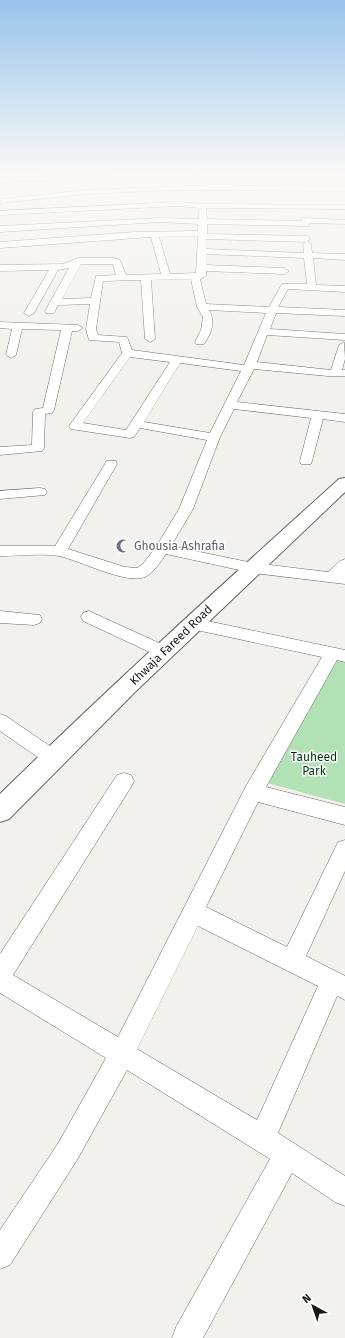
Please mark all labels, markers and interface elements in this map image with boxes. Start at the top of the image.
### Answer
mosque icon: Ghousia Ashrafia [115,538,131,554]
place label: Ghousia Ashrafia [134,539,225,553]
street label: Khwaja Fareed Road [127,602,215,688]
park label: Tauheed Park [291,750,337,778]
north arrow [293,1286,333,1326]
text: N [300,1291,314,1306]

